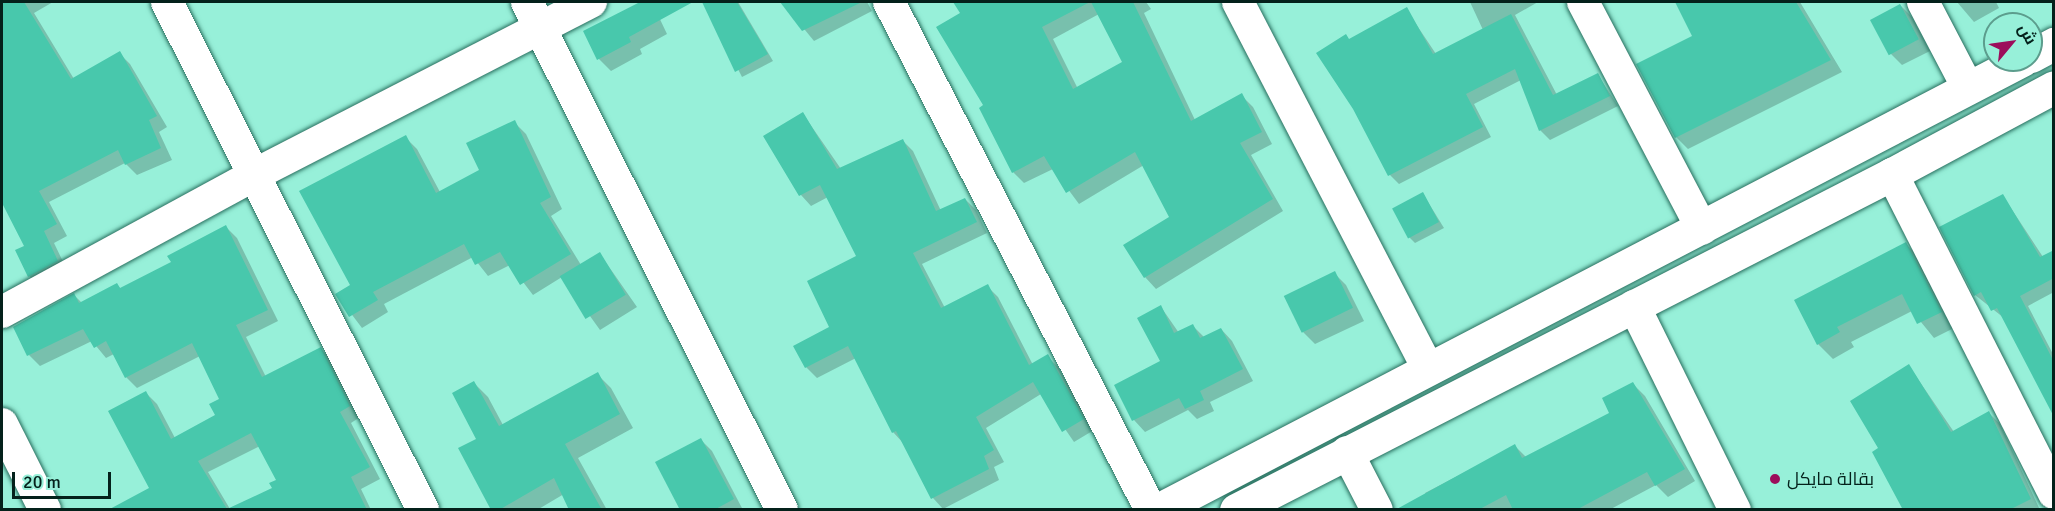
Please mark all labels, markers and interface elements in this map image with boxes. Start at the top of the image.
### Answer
north arrow [1983,12,2043,72]
text: ش [2013,20,2041,48]
scale bar [15,460,114,498]
place label: بقالة مايكل [1787,468,1874,490]
text: 20 m [23,471,61,493]
marker: بقالة مايكل [1768,472,1782,486]

